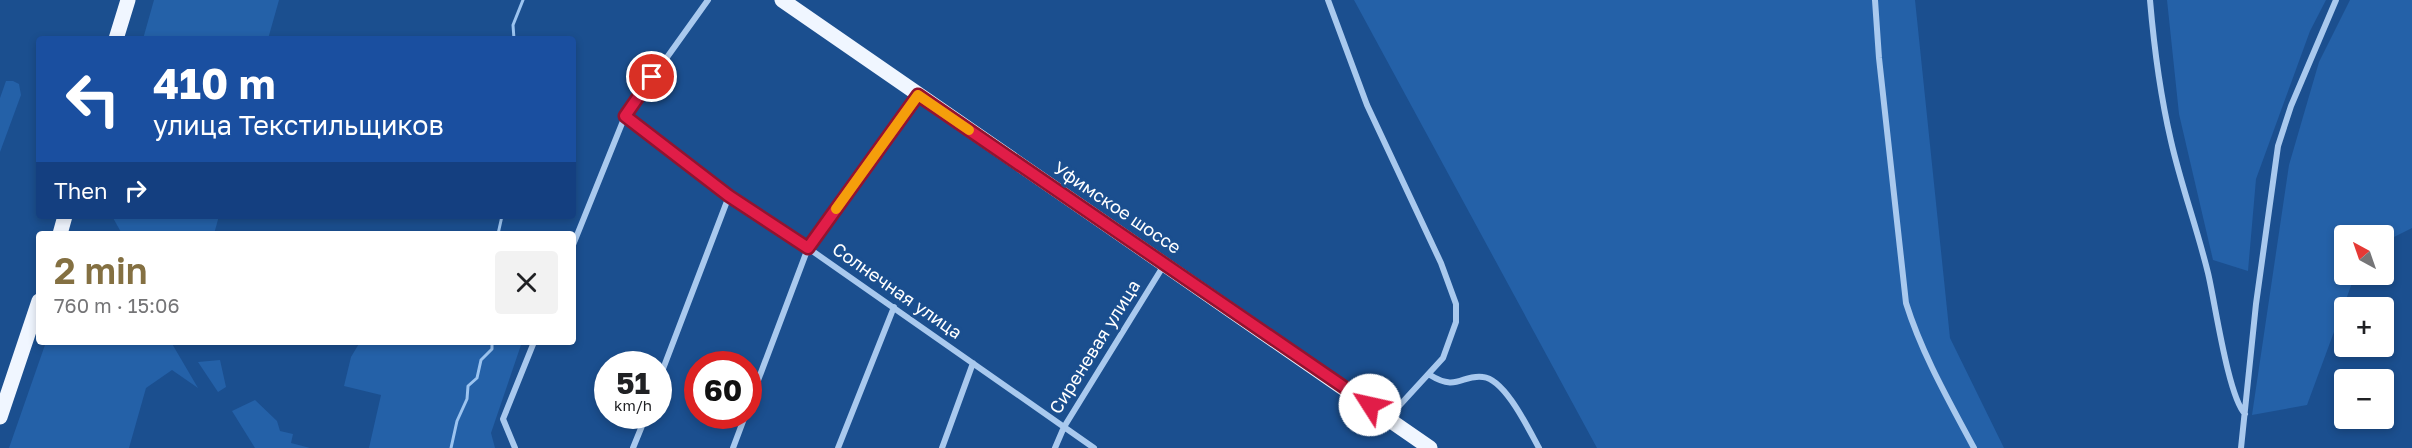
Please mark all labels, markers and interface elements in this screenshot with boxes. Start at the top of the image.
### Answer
pin [626,51,677,102]
text: 410 m [153,58,275,108]
icon: left [54,60,132,138]
icon: arrive [635,60,668,93]
text: улица Текстильщиков [153,109,444,141]
street label: Уфимское шоссе [1050,156,1186,258]
icon: right [119,174,152,207]
text: Then [54,177,107,204]
north arrow [2334,225,2394,285]
map controls [2334,225,2394,429]
street label: Солнечная улица [828,237,967,343]
text: 2 min [54,249,148,292]
button: close [495,251,558,314]
street label: Сиреневая улица [1044,275,1144,418]
text: 760 m · 15:06 [54,293,180,317]
button: + [2334,297,2394,357]
speed limit sign: 60 [684,351,762,429]
text: 51 [616,365,650,401]
button: − [2334,369,2394,429]
position arrow [1338,373,1402,437]
text: km/h [614,396,652,414]

